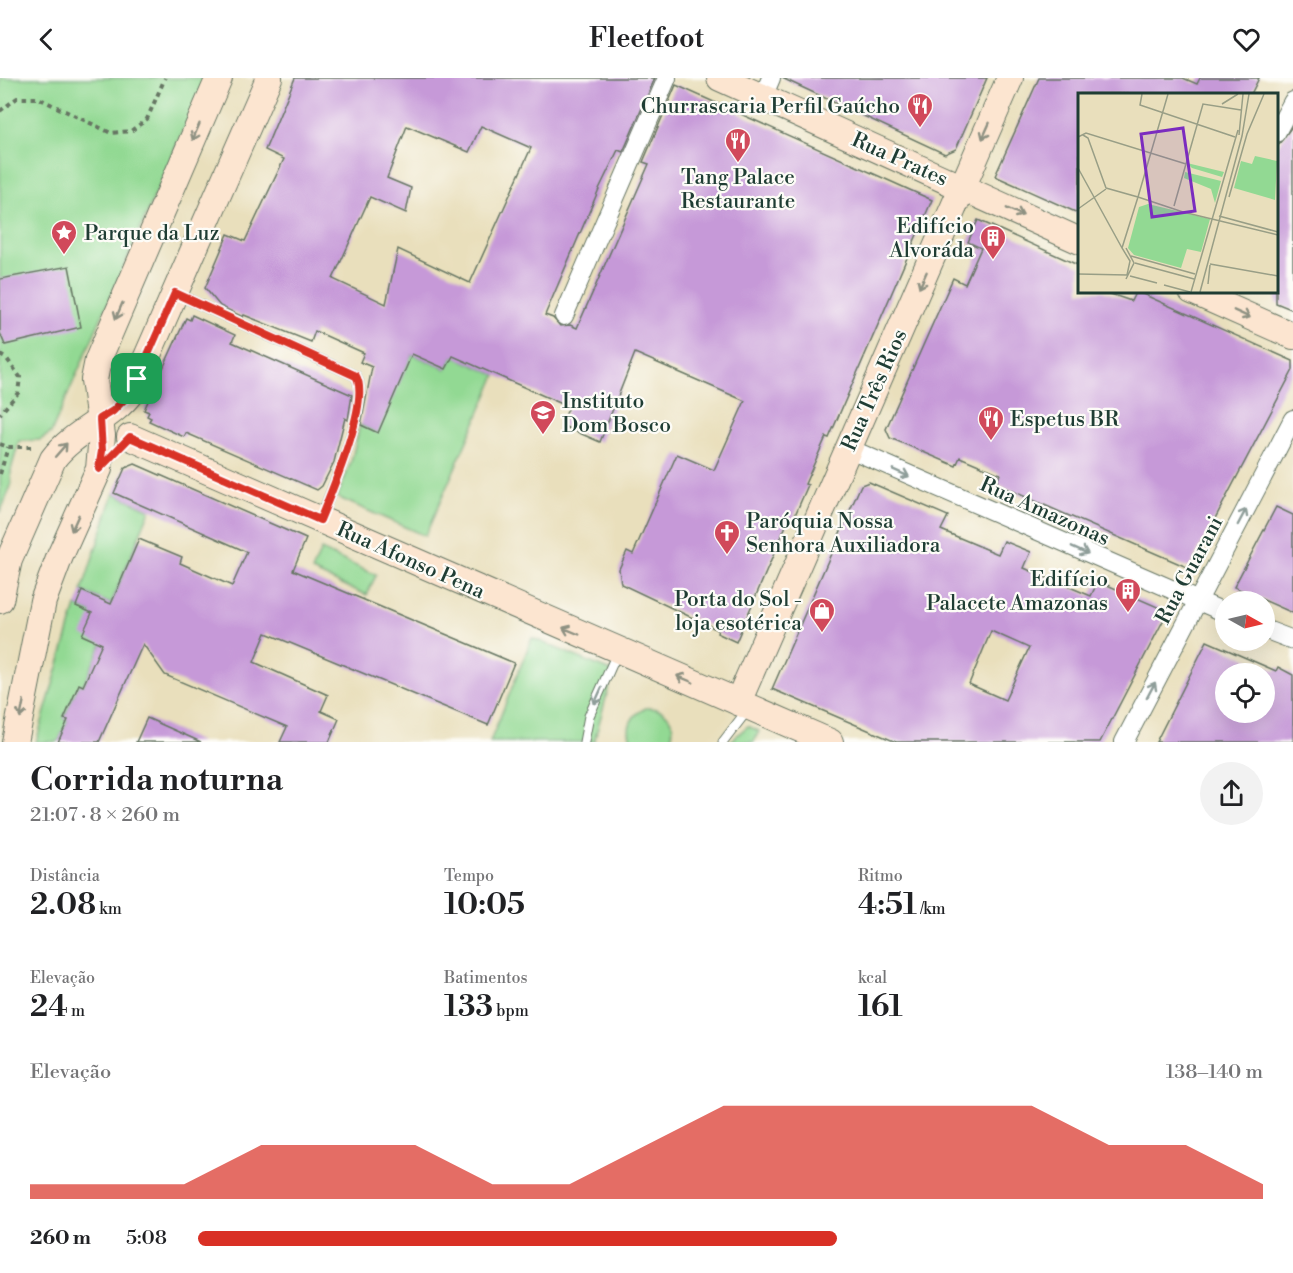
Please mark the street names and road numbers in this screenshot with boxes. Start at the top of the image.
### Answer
street label: Rua Prates [847,127,952,193]
street label: Rua Três Rios [836,325,913,455]
street label: Rua Amazonas [976,472,1113,552]
street label: Rua Guarani [1151,512,1229,629]
street label: Rua Afonso Pena [332,517,489,605]

